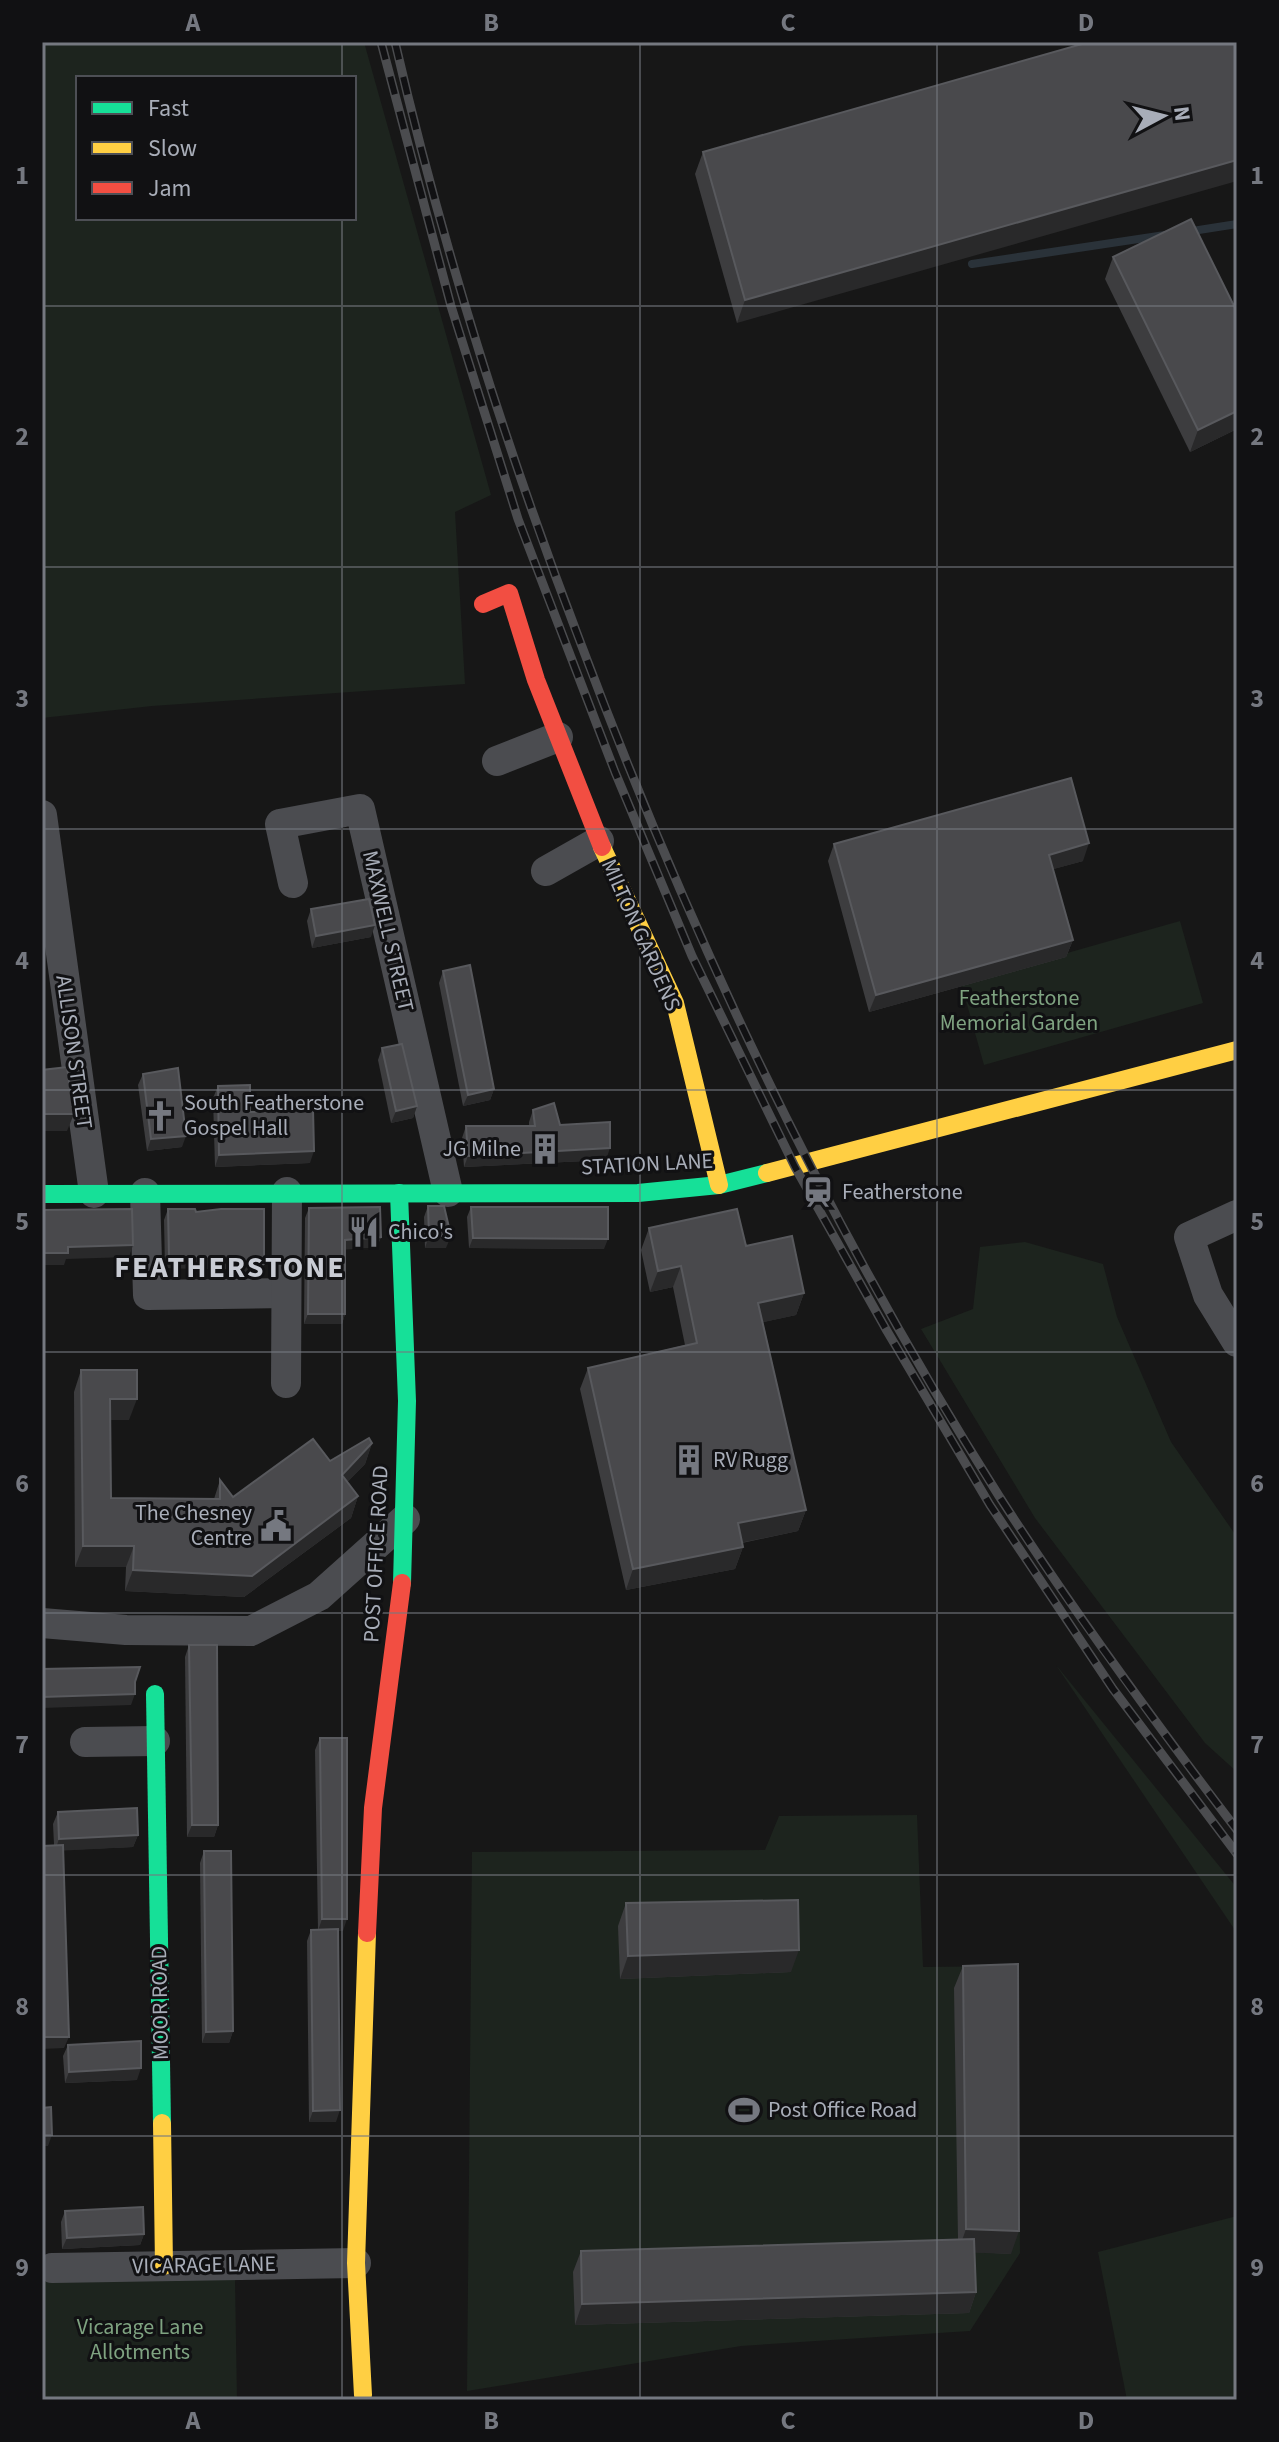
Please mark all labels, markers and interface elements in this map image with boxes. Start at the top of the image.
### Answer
text: A [185,4,202,41]
text: B [483,4,499,41]
text: C [780,4,796,41]
text: D [1078,4,1094,41]
legend [76,76,356,220]
north arrow [1123,76,1203,156]
text: Fast [148,91,189,126]
text: N [1165,104,1199,123]
text: Slow [148,131,197,166]
text: 1 [15,157,29,194]
text: 1 [1250,157,1264,194]
text: Jam [148,171,192,206]
text: 2 [15,418,29,455]
text: 2 [1250,418,1264,455]
text: 3 [15,680,29,717]
text: 3 [1250,680,1264,717]
street label: MAXWELL STREET [354,847,422,1015]
street label: MILTON GARDENS [593,854,689,1016]
text: 4 [15,942,29,979]
text: 4 [1250,942,1264,979]
street label: ALLISON STREET [47,973,101,1131]
park label: Featherstone Memorial Garden [940,982,1098,1039]
place label: South Featherstone Gospel Hall [184,1087,364,1144]
church icon: South Featherstone Gospel Hall [143,1099,177,1133]
building icon: JG Milne [528,1132,562,1166]
place label: JG Milne [443,1133,521,1165]
street label: STATION LANE [580,1145,714,1183]
station icon: Featherstone [801,1175,835,1209]
place label: Featherstone [842,1176,963,1208]
text: 5 [15,1203,29,1240]
text: 5 [1250,1203,1264,1240]
restaurant icon: Chico's [347,1215,381,1249]
place label: Chico's [388,1216,453,1248]
district label: FEATHERSTONE [114,1246,346,1289]
building icon: RV Rugg [672,1443,706,1477]
place label: RV Rugg [713,1444,788,1476]
street label: POST OFFICE ROAD [355,1464,397,1644]
text: 6 [15,1465,29,1502]
text: 6 [1250,1465,1264,1502]
place label: The Chesney Centre [135,1497,253,1554]
public building icon: The Chesney Centre [259,1509,293,1543]
text: 7 [15,1726,29,1763]
text: 7 [1250,1726,1264,1763]
street label: MOOR ROAD [143,1945,177,2061]
text: 8 [15,1988,29,2025]
text: 8 [1250,1988,1264,2025]
sports icon: Post Office Road [727,2093,761,2127]
place label: Post Office Road [768,2094,917,2126]
street label: VICARAGE LANE [132,2248,276,2282]
text: 9 [15,2249,29,2286]
text: 9 [1250,2249,1264,2286]
park label: Vicarage Lane Allotments [77,2311,203,2368]
text: A [185,2402,202,2439]
text: B [483,2402,499,2439]
text: C [780,2402,796,2439]
text: D [1078,2402,1094,2439]

